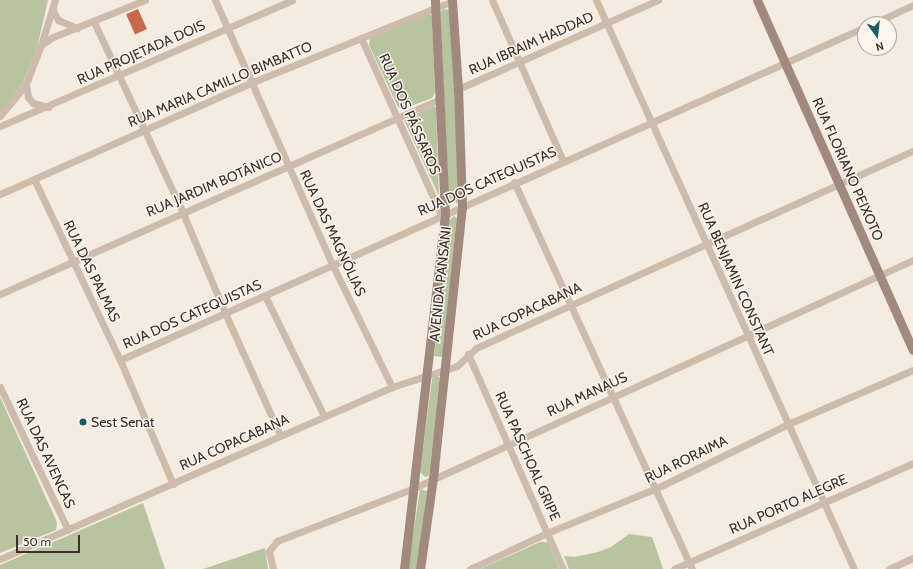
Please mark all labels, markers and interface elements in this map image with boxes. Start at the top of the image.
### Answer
street label: RUA IBRAIM HADDAD [466,8,596,78]
street label: RUA PROJETADA DOIS [74,16,208,88]
north arrow [857,16,897,56]
street label: RUA MARIA CAMILLO BIMBATTO [125,38,315,130]
text: N [874,39,885,54]
street label: RUA DOS PÁSSAROS [376,51,444,177]
street label: RUA FLORIANO PEIXOTO [809,95,887,243]
street label: RUA DOS CATEQUISTAS [415,143,559,219]
street label: RUA JARDIM BOTÂNICO [144,148,284,220]
street label: RUA DAS MAGNÓLIAS [296,167,370,299]
street label: RUA BENJAMIN CONSTANT [695,200,777,358]
street label: RUA DAS PALMAS [60,217,124,325]
street label: AVENIDA PANSANI [426,226,454,342]
street label: RUA DOS CATEQUISTAS [120,276,264,352]
street label: RUA COPACABANA [470,278,584,344]
street label: RUA MANAUS [544,368,630,420]
street label: RUA PASCHOAL GRIPE [492,389,564,523]
street label: RUA DAS AVENCAS [13,395,79,511]
street label: RUA COPACABANA [177,410,291,474]
place label: Sest Senat [91,414,154,430]
marker: Sest Senat [78,417,88,427]
street label: RUA RORAIMA [642,432,730,486]
street label: RUA PORTO ALEGRE [727,470,849,538]
scale bar [18,527,82,553]
text: 50 m [23,534,51,549]

